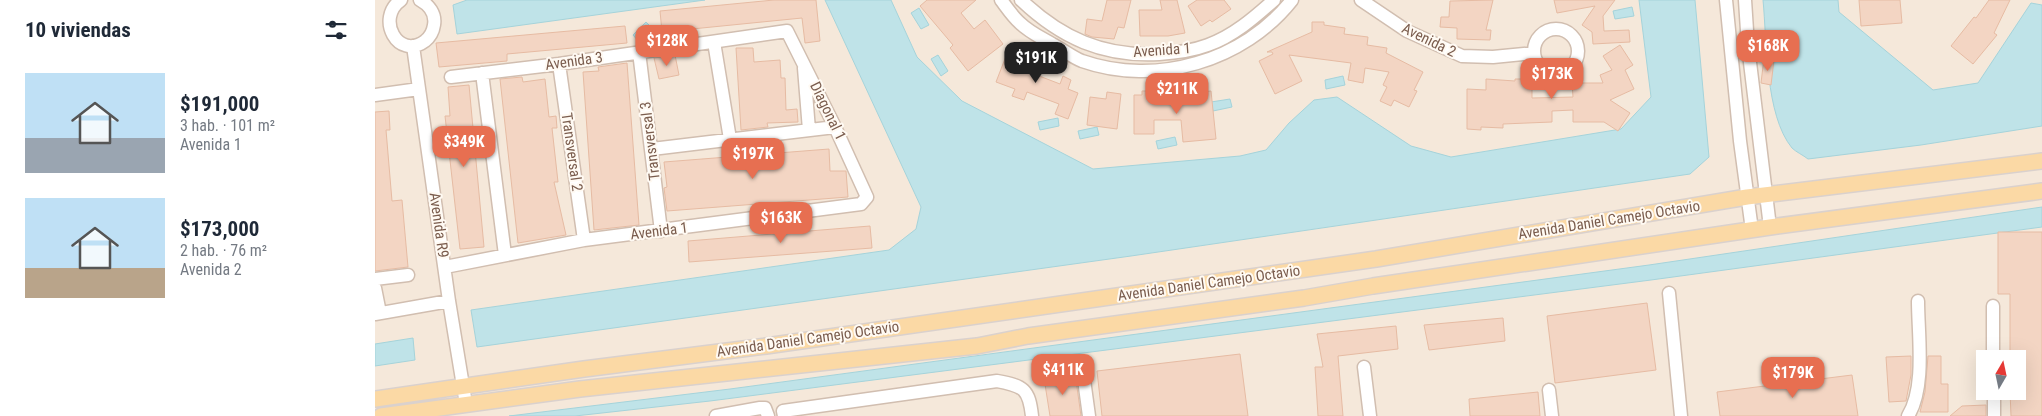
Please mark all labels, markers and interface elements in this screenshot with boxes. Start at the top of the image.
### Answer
icon: filters [322,16,350,44]
text: 10 viviendas [25,18,131,42]
street label: Avenida 2 [1399,19,1459,61]
pin: $128K [632,24,702,67]
pin: $168K [1733,30,1803,72]
text: $128K [646,31,688,50]
text: $168K [1747,36,1789,55]
street label: Avenida 1 [1133,39,1191,61]
pin: $191K [1001,42,1071,84]
street label: Avenida 3 [544,48,604,74]
text: $191K [1015,48,1057,67]
pin: $173K [1517,58,1587,100]
text: $173K [1531,64,1573,83]
pin: $211K [1142,72,1212,115]
street label: Diagonal 1 [806,79,850,143]
text: $211K [1156,79,1198,98]
text: $191,000 [180,92,259,116]
icon: home [65,93,125,153]
street label: Transversal 3 [636,101,664,181]
street label: Transversal 2 [558,112,586,192]
text: 3 hab. · 101 m² [180,116,275,135]
pin: $349K [429,126,499,168]
text: $349K [443,132,485,151]
text: Avenida 1 [180,135,242,154]
pin: $197K [718,138,788,180]
text: $197K [732,144,774,163]
street label: Avenida R9 [426,191,452,259]
street label: Avenida Daniel Camejo Octavio [1517,197,1701,243]
pin: $163K [746,202,816,244]
text: $163K [760,208,802,227]
text: $173,000 [180,217,259,241]
icon: home [65,218,125,278]
street label: Avenida 1 [629,219,689,243]
text: 2 hab. · 76 m² [180,241,267,260]
text: Avenida 2 [180,260,242,279]
street label: Avenida Daniel Camejo Octavio [1117,261,1301,305]
street label: Avenida Daniel Camejo Octavio [716,317,900,361]
north arrow [1976,350,2026,400]
map controls [1976,350,2026,400]
pin: $411K [1028,354,1098,396]
pin: $179K [1758,356,1828,399]
text: $411K [1042,360,1084,379]
text: $179K [1772,363,1814,382]

